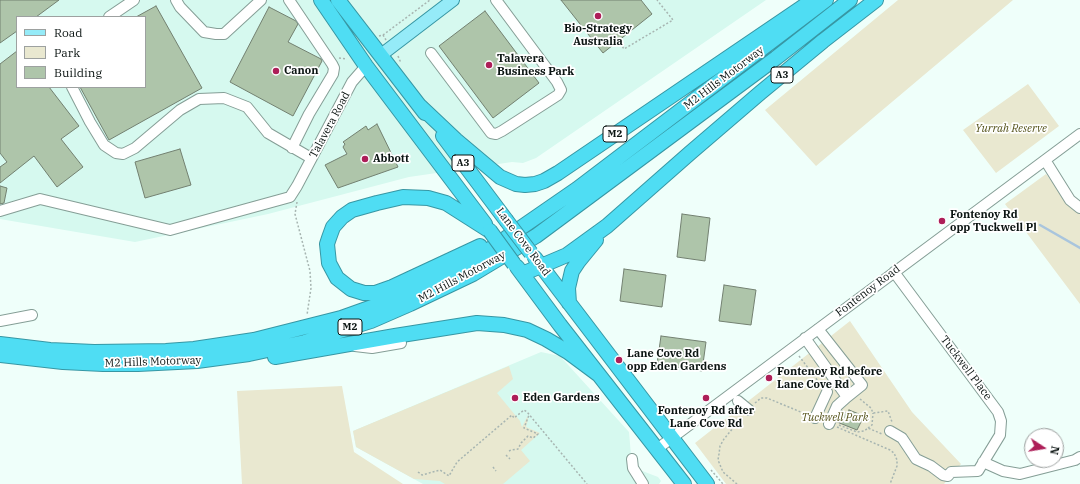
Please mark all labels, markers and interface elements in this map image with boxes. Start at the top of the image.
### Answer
marker: Bio-Strategy Australia [593,11,603,21]
legend [16,16,146,88]
place label: Bio-Strategy Australia [564,22,632,48]
text: Road [54,25,83,40]
street label: M2 Hills Motorway [681,44,767,112]
text: Park [54,45,80,60]
place label: Talavera Business Park [497,52,574,78]
marker: Talavera Business Park [484,60,494,70]
place label: Canon [284,64,318,78]
text: Building [54,65,102,80]
marker: Canon [271,66,281,76]
road number: A3 [771,67,793,83]
street label: Talavera Road [307,90,353,160]
park label: Yurrah Reserve [975,122,1047,136]
road number: M2 [603,126,627,142]
place label: Abbott [373,152,409,166]
marker: Abbott [360,154,370,164]
road number: A3 [452,155,474,171]
street label: Lane Cove Road [493,205,553,279]
place label: Fontenoy Rd opp Tuckwell Pl [950,208,1037,234]
marker: Fontenoy Rd opp Tuckwell Pl [937,216,947,226]
street label: M2 Hills Motorway [416,248,508,306]
street label: Fontenoy Road [833,262,903,320]
road number: M2 [338,319,362,335]
street label: Tuckwell Place [938,333,994,403]
place label: Lane Cove Rd opp Eden Gardens [627,347,726,373]
street label: M2 Hills Motorway [104,354,202,370]
marker: Lane Cove Rd opp Eden Gardens [614,355,624,365]
place label: Fontenoy Rd before Lane Cove Rd [777,365,882,391]
marker: Fontenoy Rd before Lane Cove Rd [764,373,774,383]
place label: Eden Gardens [523,391,600,405]
marker: Eden Gardens [510,393,520,403]
marker: Fontenoy Rd after Lane Cove Rd [701,393,711,403]
place label: Fontenoy Rd after Lane Cove Rd [658,404,754,430]
park label: Tuckwell Park [801,411,869,425]
north arrow [1024,428,1064,468]
text: N [1047,445,1063,456]

